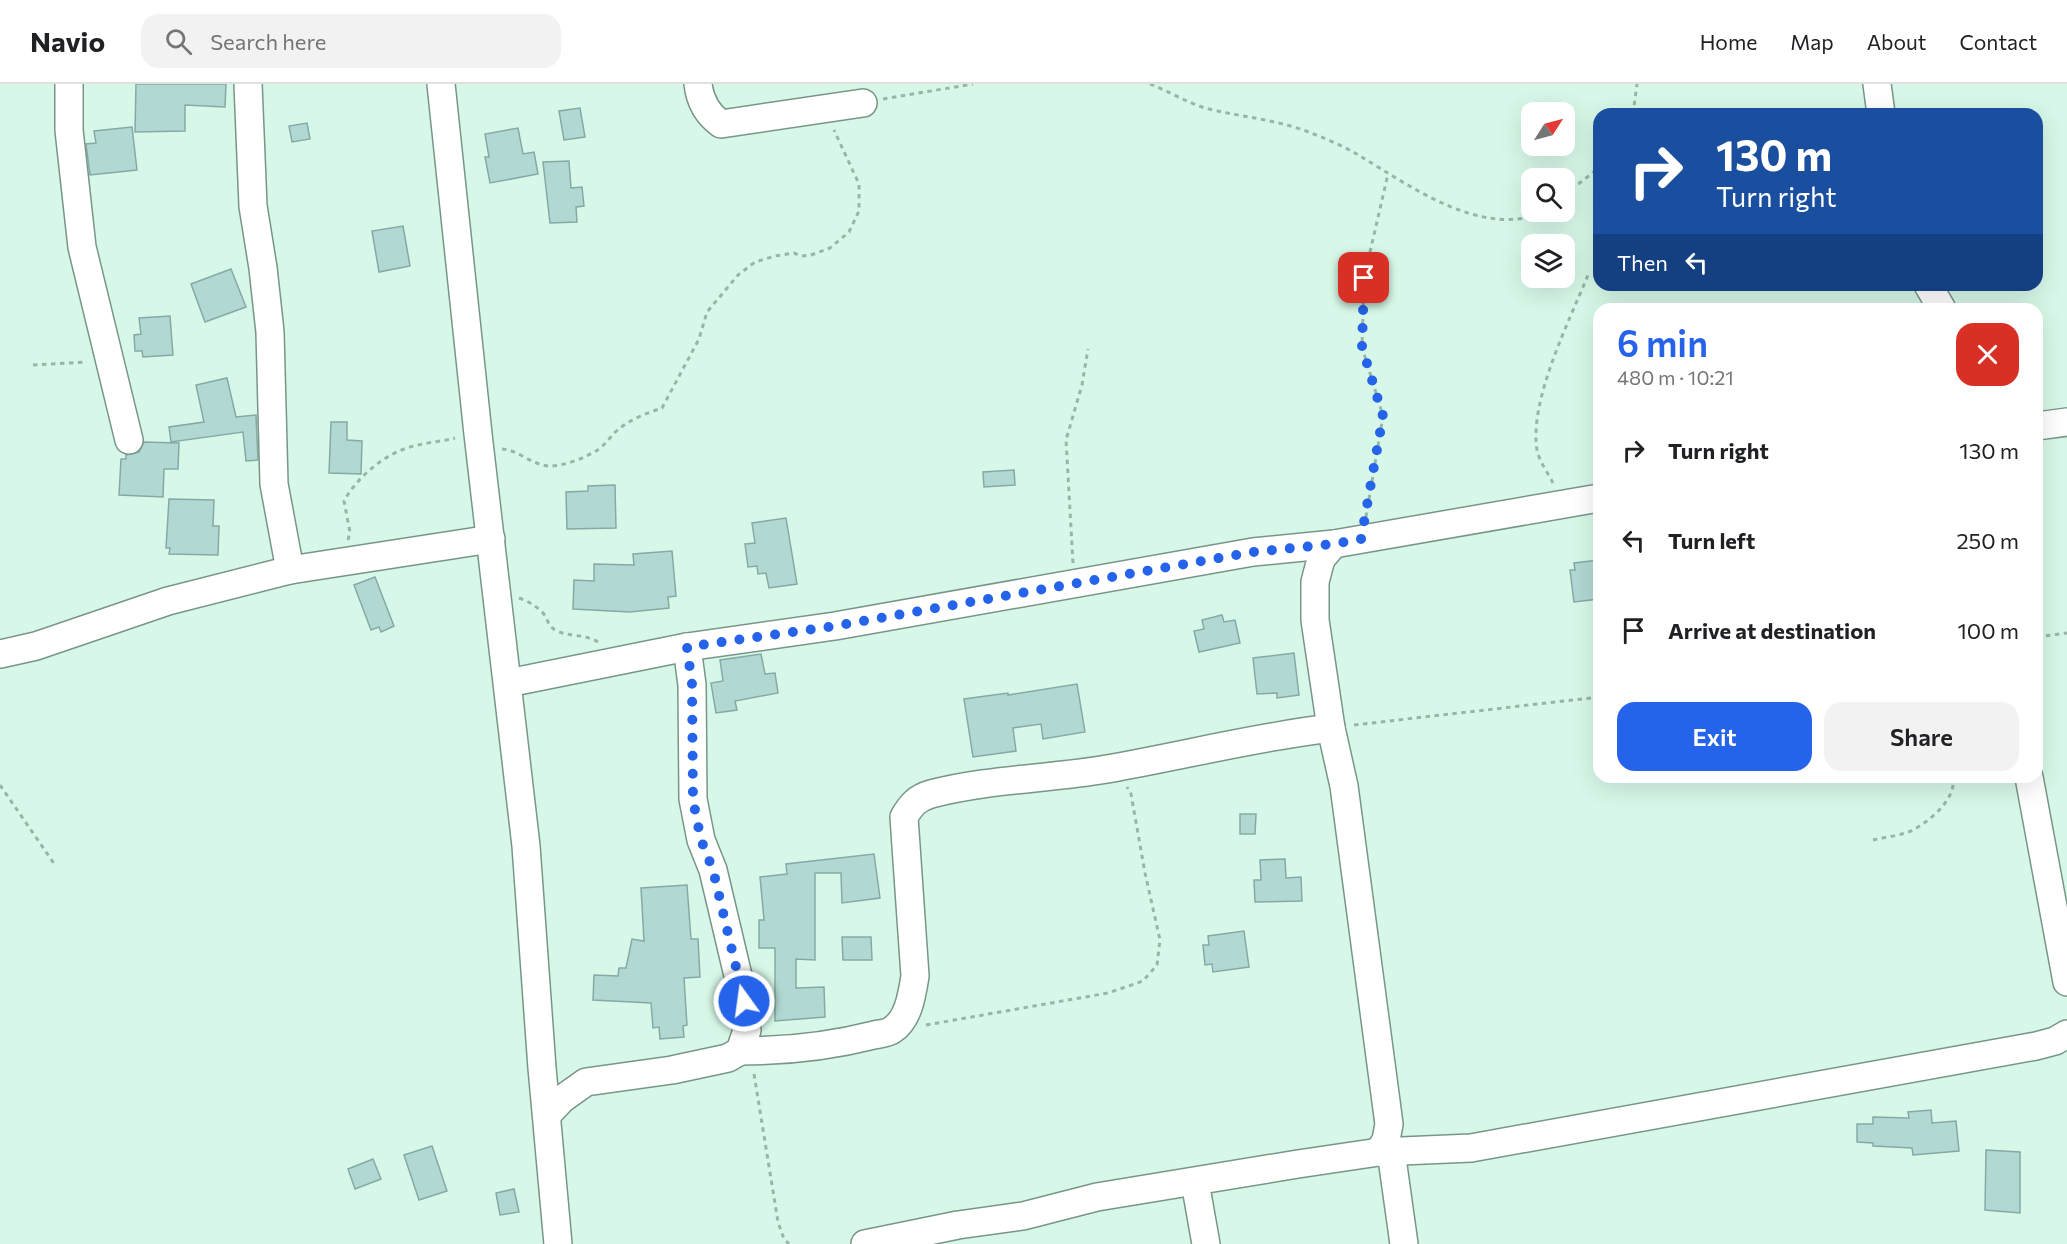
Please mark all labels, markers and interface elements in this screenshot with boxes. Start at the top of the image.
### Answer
search box [141,14,561,68]
text: Navio [30,24,105,58]
icon: search [162,25,195,58]
text: Search here [210,28,326,55]
text: Home [1700,29,1757,54]
text: Map [1790,29,1834,54]
text: About [1867,29,1926,54]
text: Contact [1959,29,2037,54]
north arrow [1521,102,1575,156]
map controls [1521,102,1575,288]
text: 130 m [1716,128,1832,180]
icon: right [1617,132,1695,210]
button: search [1521,168,1575,222]
text: Turn right [1716,180,1836,213]
button: layers [1521,234,1575,288]
icon: left [1680,246,1713,279]
text: Then [1617,249,1668,276]
pin [1338,252,1389,303]
icon: arrive [1347,261,1380,294]
text: 6 min [1617,320,1708,364]
button: close [1956,323,2019,386]
text: 480 m · 10:21 [1617,365,1734,389]
icon: right [1617,434,1650,467]
text: Turn right [1668,437,1769,464]
text: 130 m [1959,437,2019,464]
icon: left [1617,524,1650,557]
text: Turn left [1668,527,1755,554]
text: 250 m [1956,527,2019,554]
icon: arrive [1617,614,1650,647]
text: Arrive at destination [1668,617,1876,644]
text: 100 m [1957,617,2019,644]
button: Exit [1617,702,1812,771]
button: Share [1824,702,2019,771]
position arrow [712,969,776,1033]

